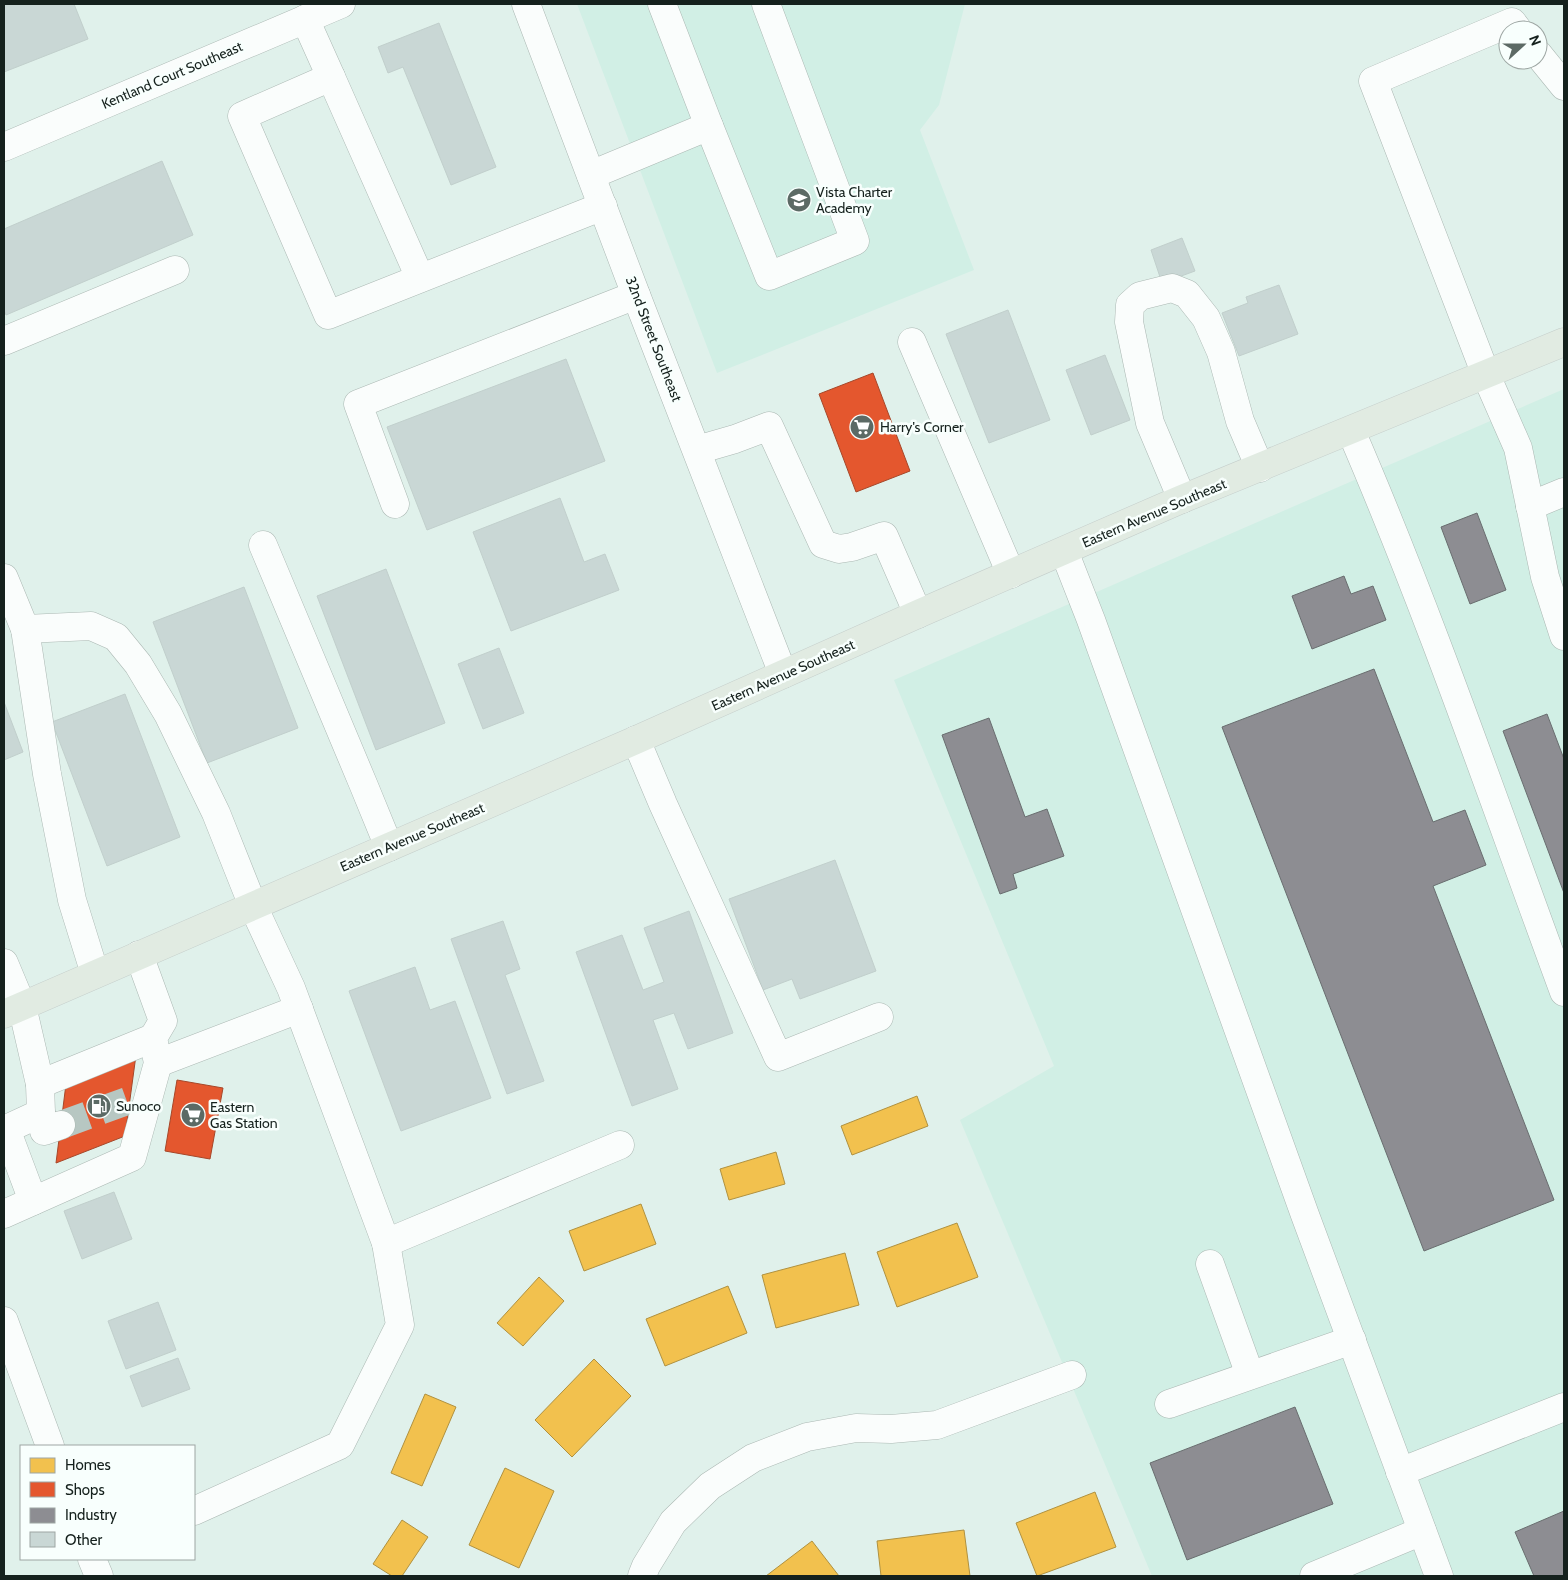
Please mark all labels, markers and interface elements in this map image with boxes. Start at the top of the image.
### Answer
north arrow [1498,20,1548,70]
text: N [1525,32,1545,48]
street label: Kentland Court Southeast [99,37,245,113]
place label: Vista Charter Academy [816,183,893,217]
school or university icon: Vista Charter Academy [786,187,812,213]
street label: 32nd Street Southeast [622,274,686,404]
supermarket icon: Harry's Corner [849,414,875,440]
place label: Harry's Corner [880,418,964,436]
street label: Eastern Avenue Southeast [1079,474,1229,552]
street label: Eastern Avenue Southeast [709,635,858,715]
street label: Eastern Avenue Southeast [337,798,487,876]
fuel station icon: Sunoco [86,1093,112,1119]
place label: Sunoco [116,1097,161,1115]
place label: Eastern Gas Station [210,1098,278,1132]
supermarket icon: Eastern Gas Station [180,1102,206,1128]
legend [20,1445,195,1560]
text: Homes [65,1456,111,1474]
text: Shops [65,1481,105,1499]
text: Industry [65,1506,117,1524]
text: Other [65,1531,102,1549]

